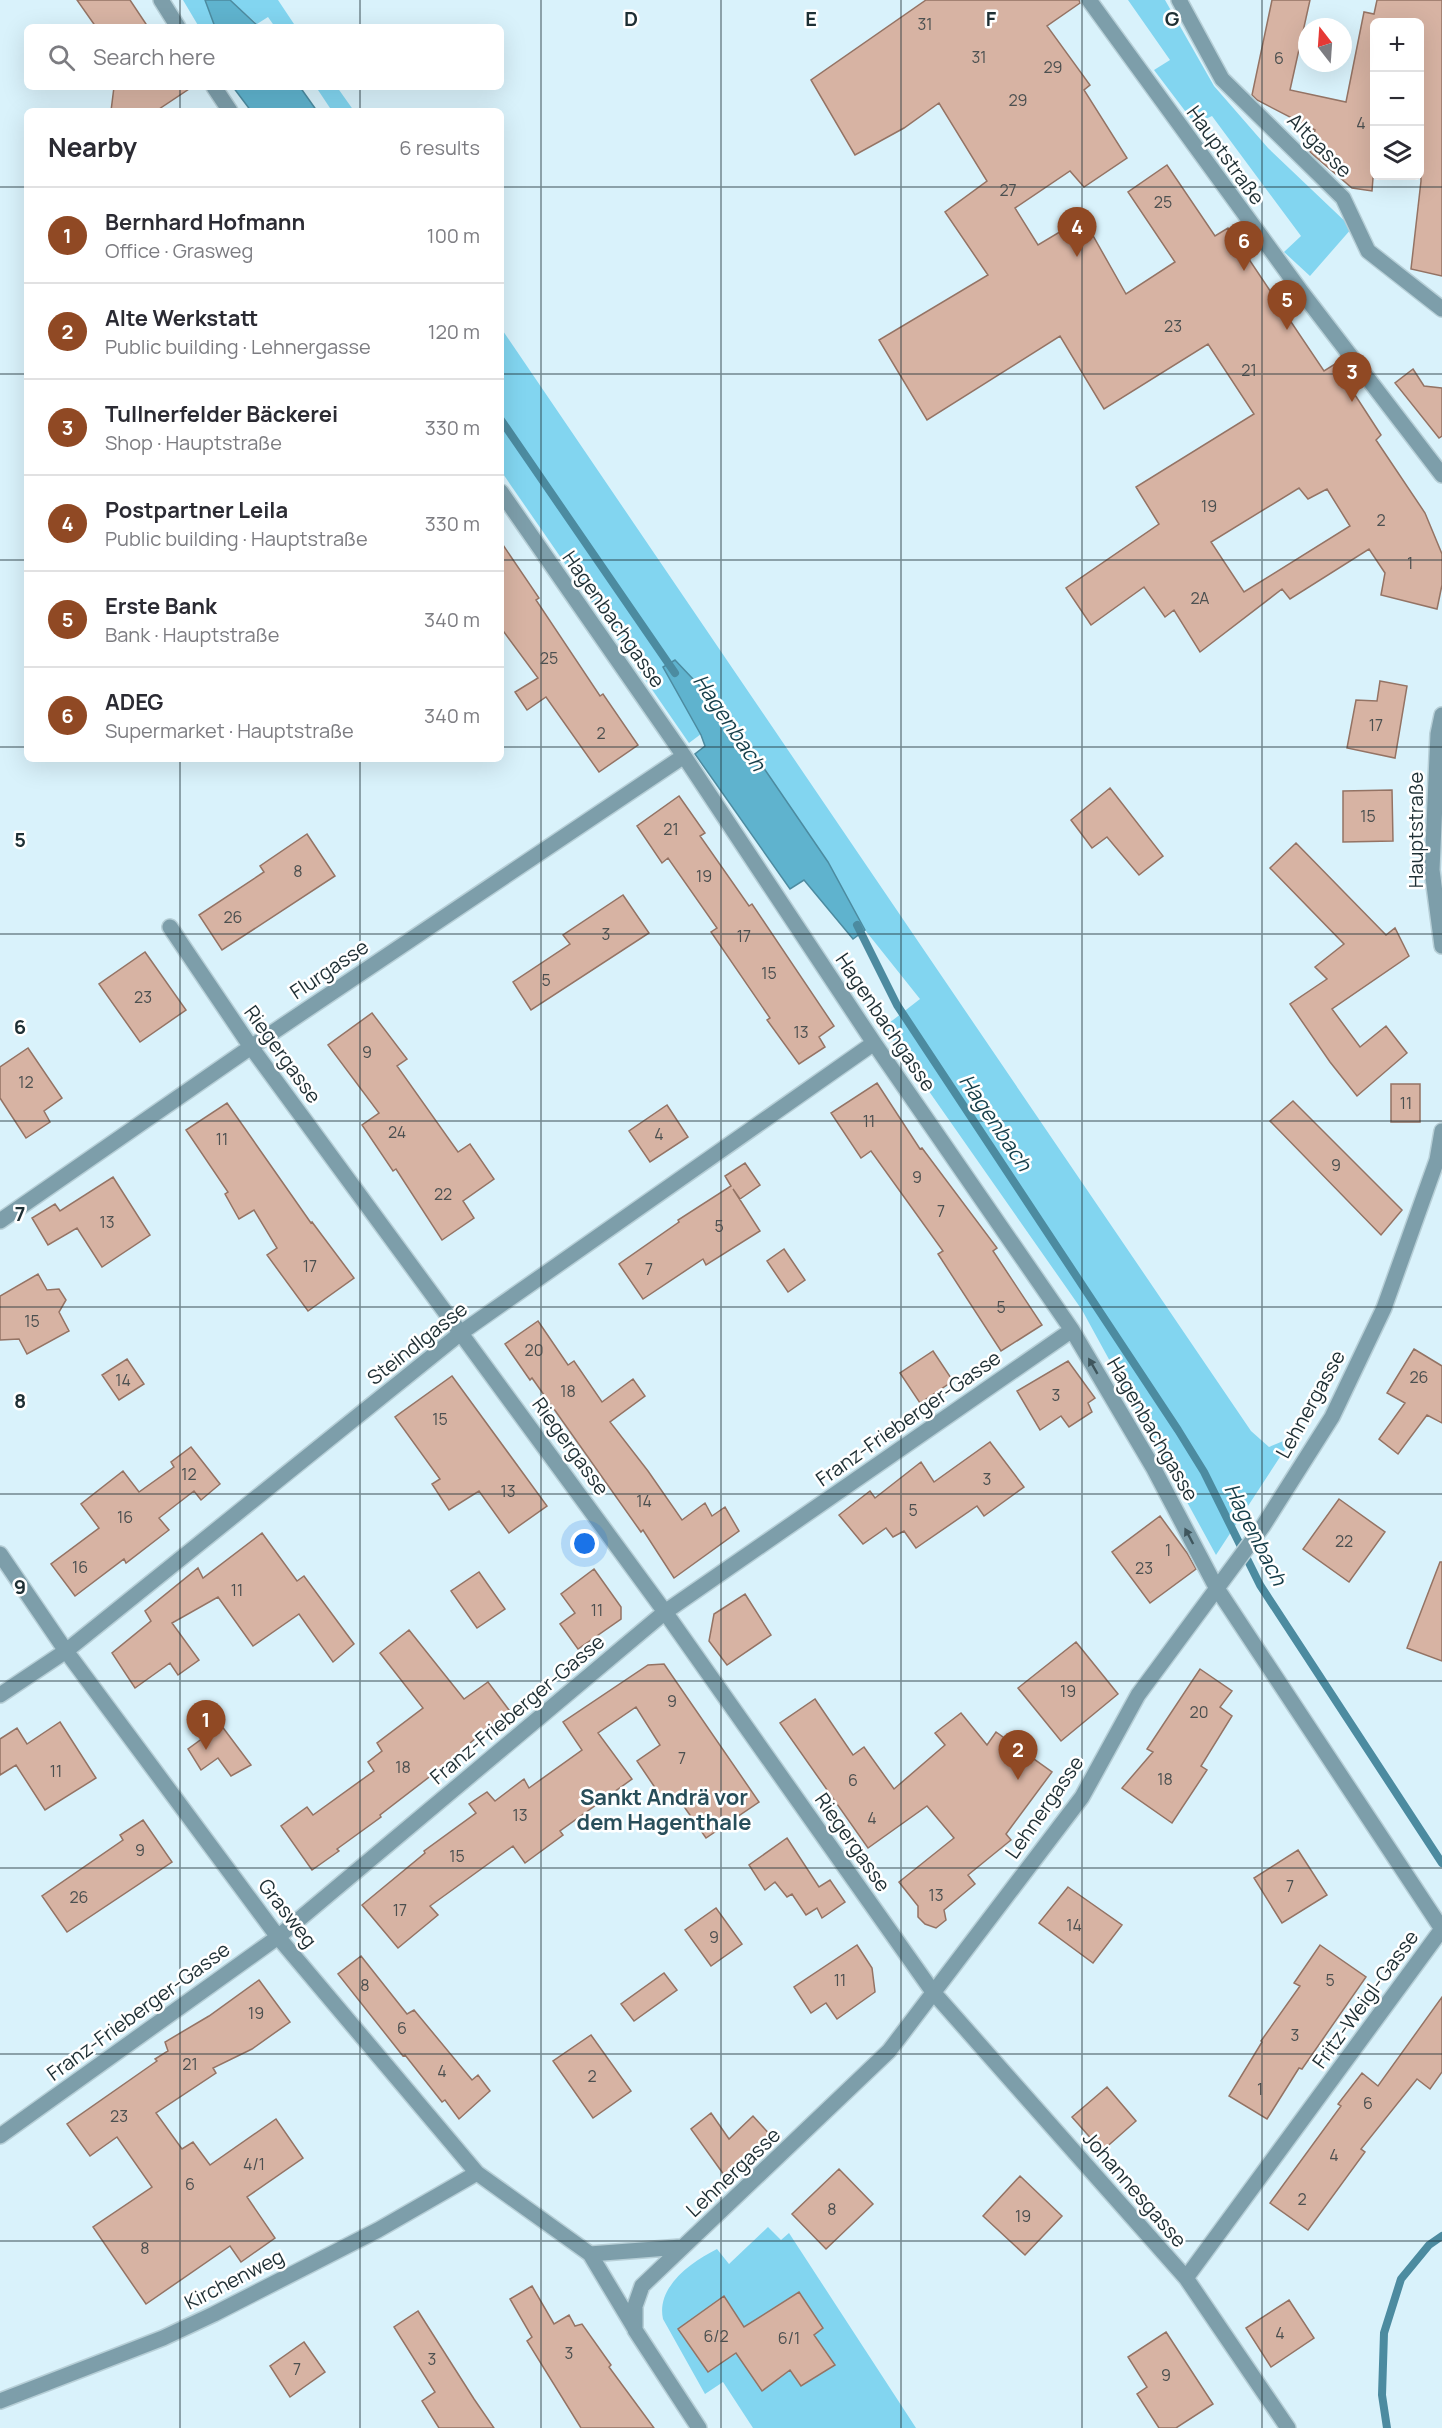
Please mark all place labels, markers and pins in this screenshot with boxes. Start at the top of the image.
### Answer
pin: 4 [1058,208,1096,257]
pin: 6 [1224,222,1264,271]
pin: 5 [1268,280,1306,330]
pin: 3 [1332,352,1372,402]
pin: 1 [186,1700,226,1750]
pin: 2 [998,1730,1038,1780]

